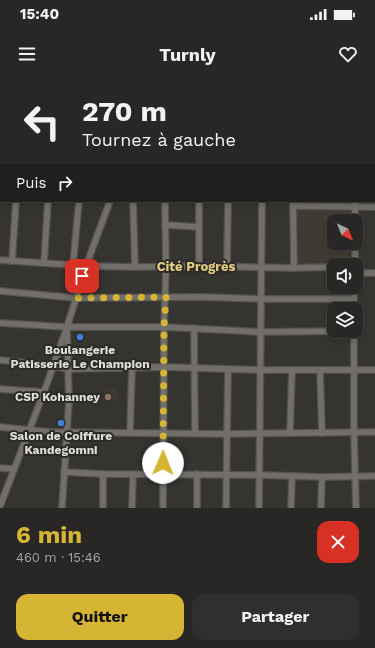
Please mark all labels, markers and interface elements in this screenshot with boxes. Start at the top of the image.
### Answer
text: 15:40 [20,5,59,23]
icon: menu [16,43,38,65]
icon: heart [337,43,359,65]
text: Turnly [159,44,216,65]
text: 270 m [82,95,167,128]
icon: left [16,96,68,148]
text: Tournez à gauche [82,129,236,150]
icon: right [54,172,76,194]
text: Puis [16,174,46,192]
north arrow [327,214,363,250]
map controls [327,214,363,338]
button: sound [327,258,363,294]
pin [65,259,99,293]
district label: Cité Progrès [157,259,235,274]
icon: arrive [71,265,93,287]
button: layers [327,302,363,338]
marker: Boulangerie Patisserie Le Champion [75,332,85,342]
place label: Boulangerie Patisserie Le Champion [10,343,150,371]
place label: CSP Kohanney [15,390,100,404]
marker: CSP Kohanney [103,392,113,402]
marker: Salon de Coiffure Kandegomni [56,418,66,428]
place label: Salon de Coiffure Kandegomni [10,429,112,457]
position arrow [142,442,184,484]
text: 6 min [16,521,82,549]
button: close [317,521,359,563]
text: 460 m · 15:46 [16,550,101,565]
button: Quitter [16,594,184,640]
button: Partager [192,594,359,640]

